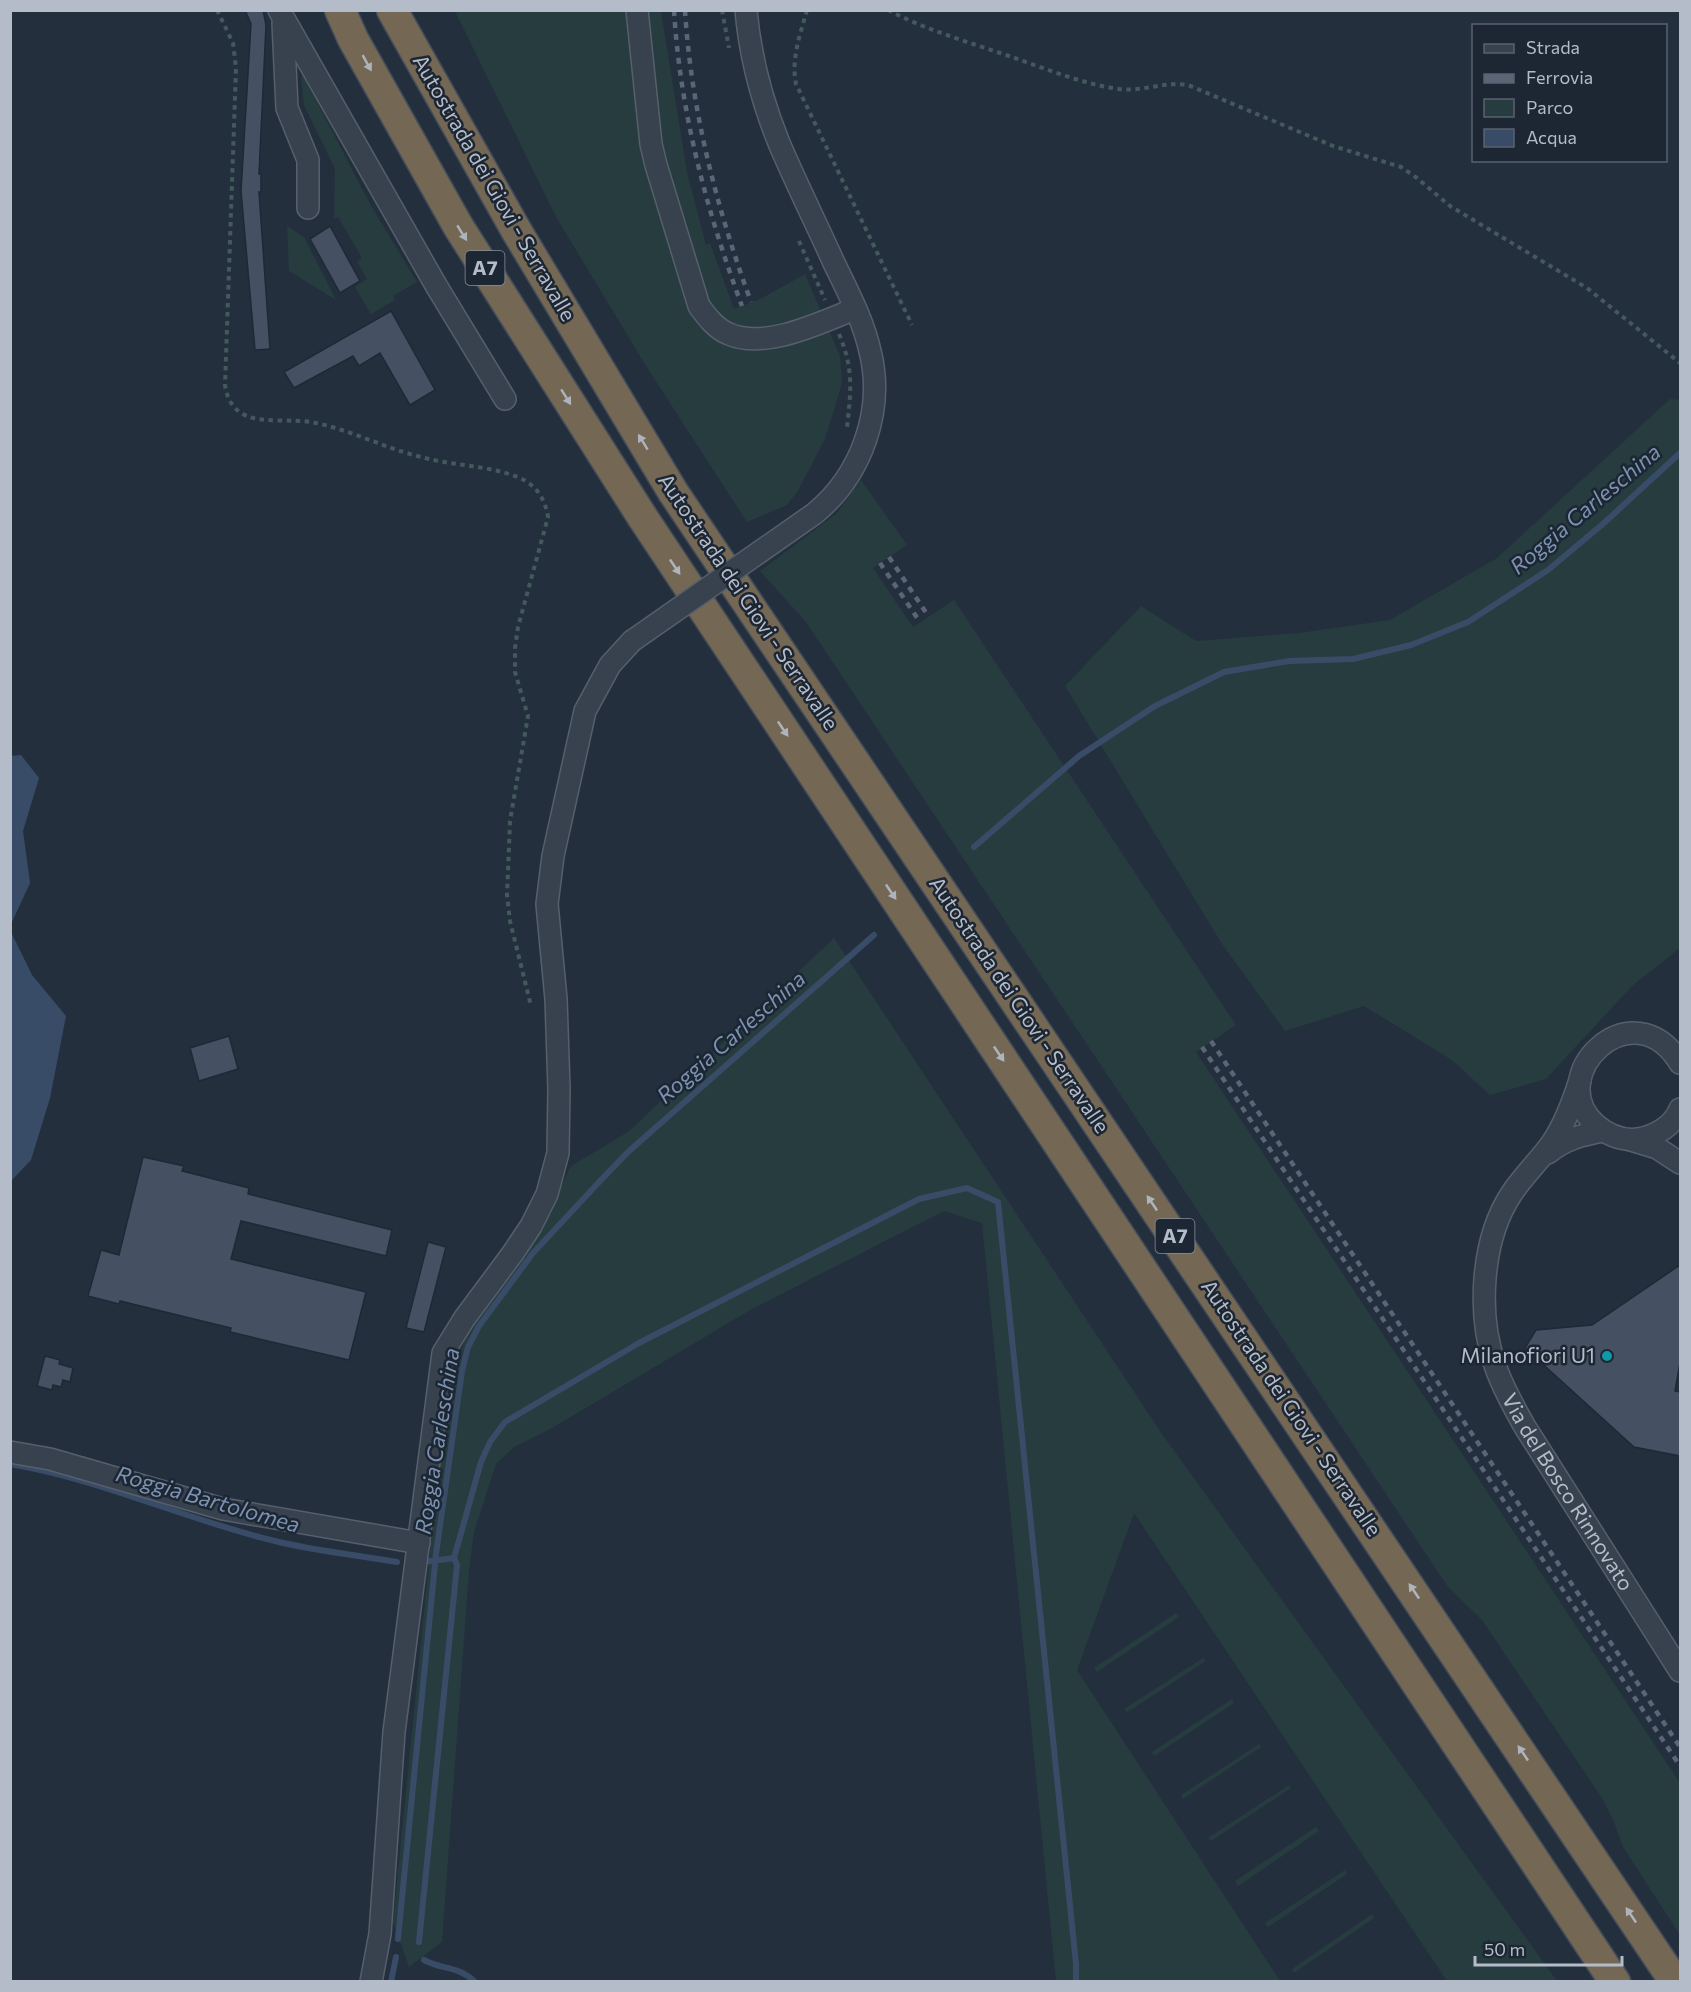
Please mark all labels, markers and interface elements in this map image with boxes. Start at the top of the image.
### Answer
legend [1472,24,1667,162]
text: Strada [1526,36,1580,58]
street label: Autostrada dei Giovi - Serravalle [409,49,582,325]
one-way arrow [361,55,372,71]
text: Ferrovia [1526,66,1593,88]
text: Parco [1526,96,1573,118]
text: Acqua [1526,126,1577,148]
one-way arrow [457,225,468,241]
road number: A7 [466,251,504,285]
one-way arrow [561,389,572,406]
one-way arrow [637,434,648,450]
water label: Roggia Carleschina [1504,438,1665,579]
street label: Autostrada dei Giovi - Serravalle [654,468,845,734]
one-way arrow [669,559,680,575]
one-way arrow [777,721,788,737]
street label: Autostrada dei Giovi - Serravalle [925,871,1116,1137]
one-way arrow [885,883,897,899]
water label: Roggia Carleschina [651,965,811,1109]
one-way arrow [993,1046,1004,1062]
one-way arrow [1146,1196,1158,1212]
road number: A7 [1156,1219,1194,1253]
street label: Autostrada dei Giovi - Serravalle [1197,1274,1388,1540]
place label: Milanofiori U1 [1460,1342,1595,1367]
water label: Roggia Carleschina [408,1346,465,1536]
marker: Milanofiori U1 [1600,1349,1614,1363]
street label: Via del Bosco Rinnovato [1498,1388,1640,1595]
water label: Roggia Bartolomea [113,1459,303,1538]
one-way arrow [1408,1584,1420,1600]
one-way arrow [1517,1745,1528,1762]
one-way arrow [1625,1908,1637,1924]
scale bar [1475,1929,1622,1967]
text: 50 m [1484,1938,1525,1960]

